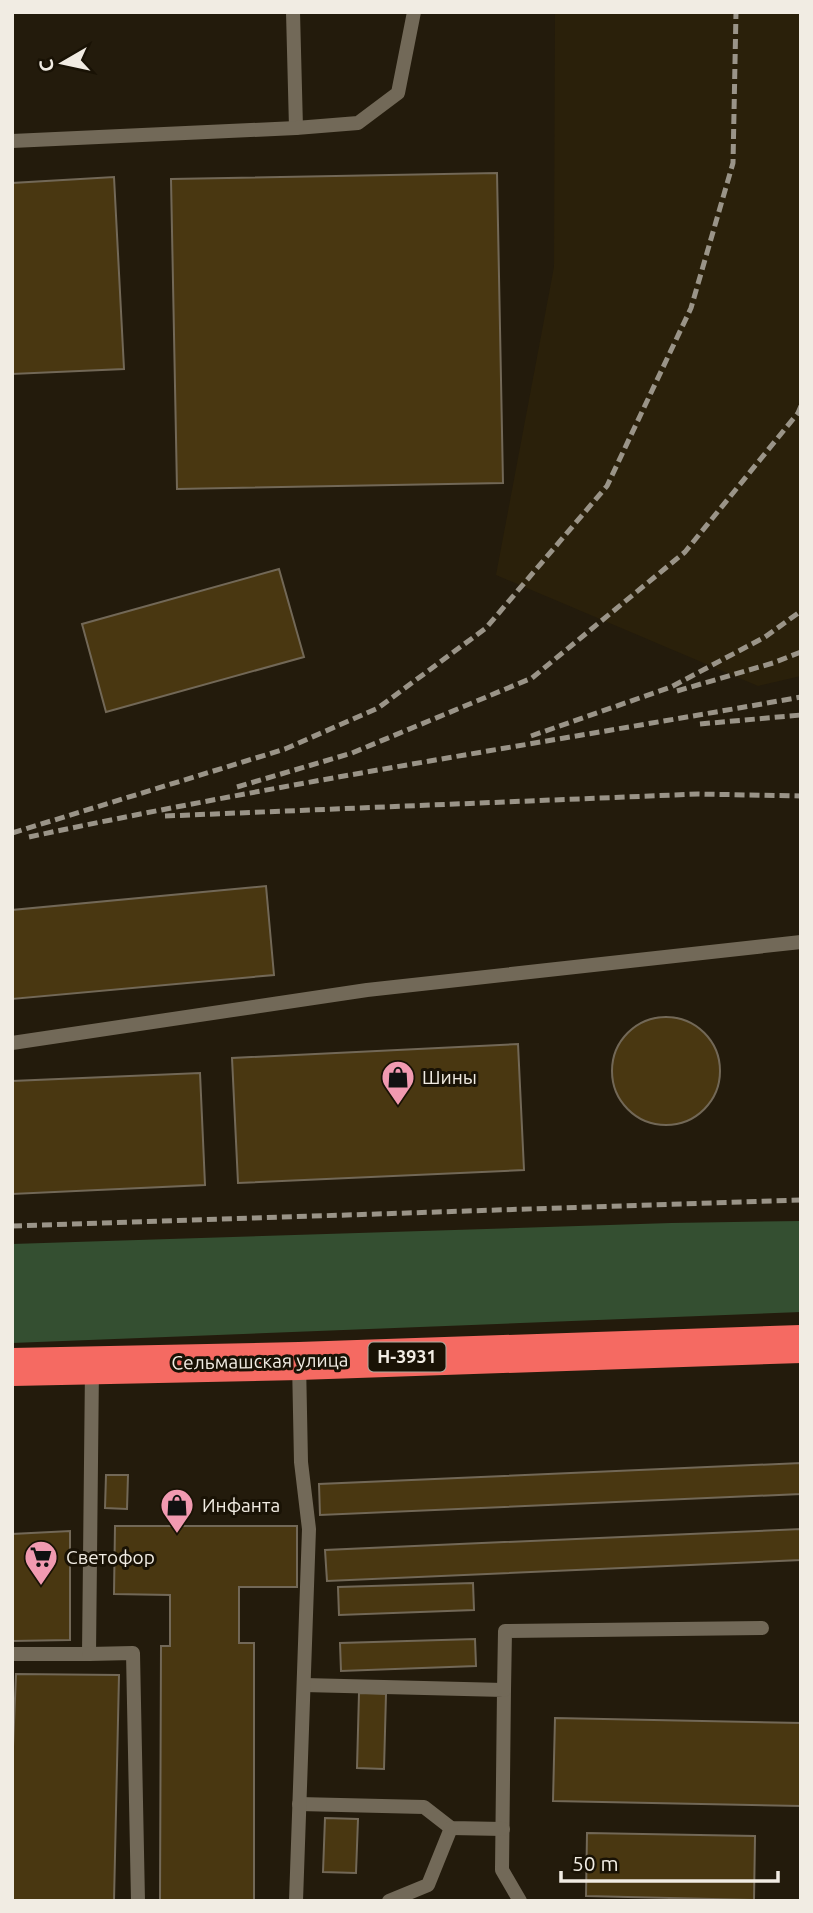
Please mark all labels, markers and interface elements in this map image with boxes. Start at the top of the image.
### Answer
north arrow [28,28,98,98]
text: С [34,58,58,73]
shop icon: Шины [379,1058,417,1107]
place label: Шины [422,1066,477,1088]
road number: Н-3931 [368,1342,446,1372]
street label: Сельмашская улица [171,1348,349,1374]
shop icon: Инфанта [158,1486,196,1535]
place label: Инфанта [202,1494,280,1516]
supermarket icon: Светофор [22,1538,60,1587]
place label: Светофор [66,1546,155,1568]
scale bar [561,1840,778,1884]
text: 50 m [572,1851,619,1875]

